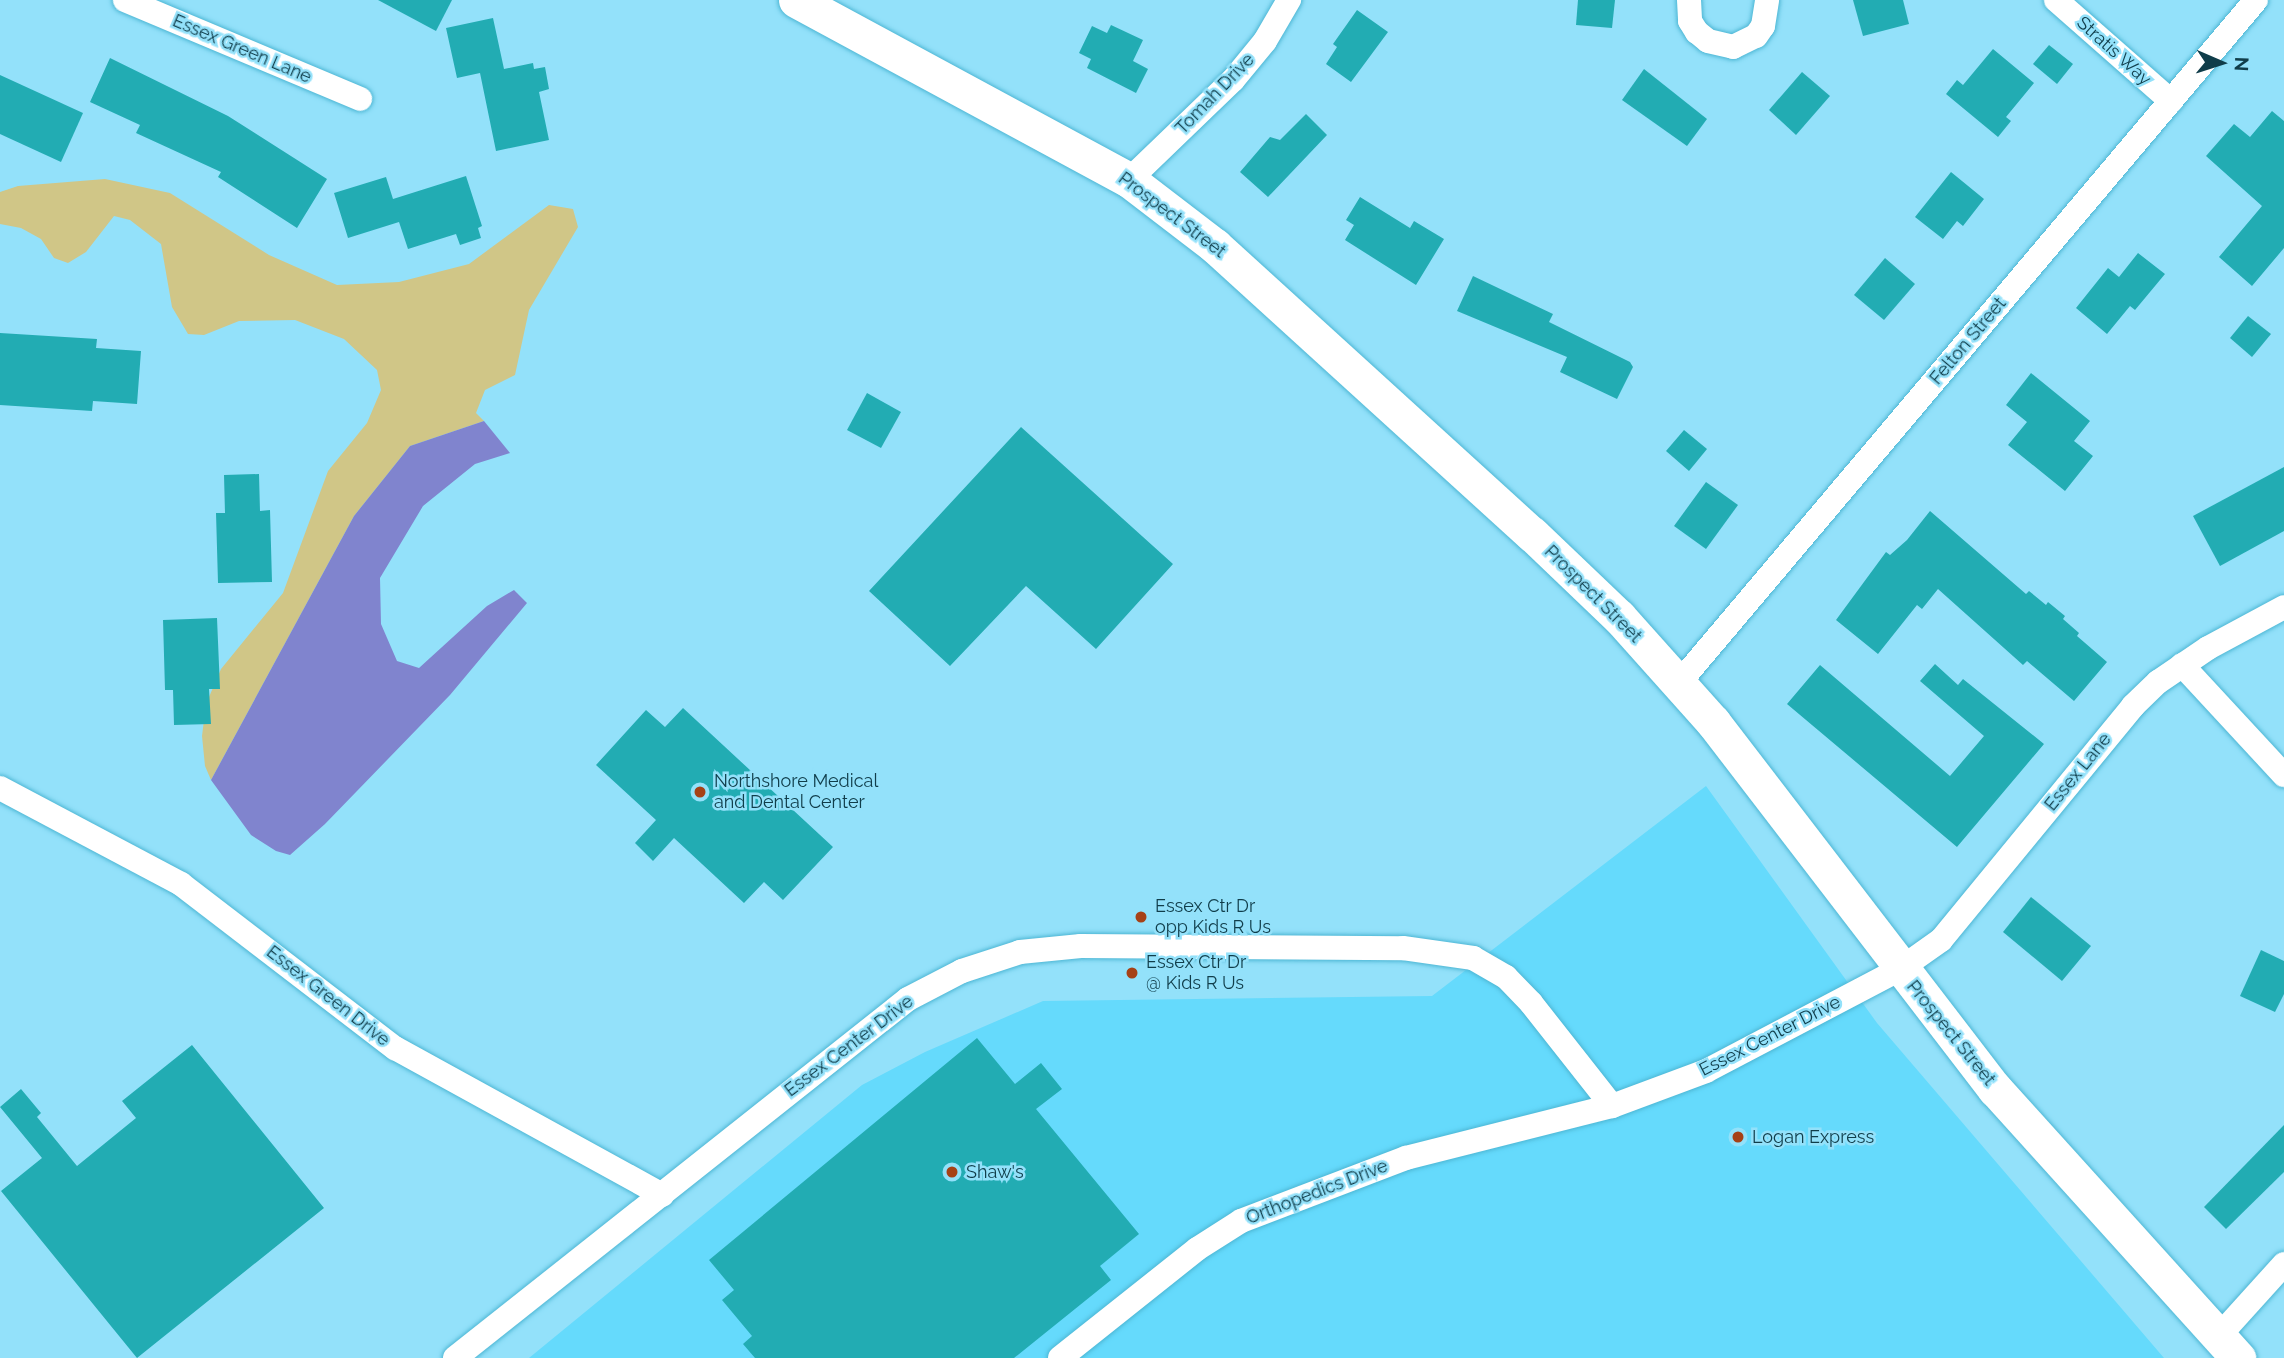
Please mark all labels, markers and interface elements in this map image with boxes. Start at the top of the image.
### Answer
street label: Essex Green Lane [169,10,315,88]
street label: Stratis Way [2072,12,2156,90]
north arrow [2186,28,2256,98]
street label: Tomah Drive [1171,49,1259,139]
text: N [2231,56,2253,72]
street label: Prospect Street [1114,168,1230,262]
street label: Felton Street [1925,293,2011,389]
street label: Prospect Street [1540,541,1646,647]
street label: Essex Lane [2040,729,2116,815]
place label: Northshore Medical and Dental Center [714,771,878,814]
marker: Northshore Medical and Dental Center [692,784,708,800]
place label: Essex Ctr Dr opp Kids R Us [1155,896,1271,939]
marker: Essex Ctr Dr opp Kids R Us [1133,909,1149,925]
street label: Essex Green Drive [262,941,394,1051]
place label: Essex Ctr Dr @ Kids R Us [1146,952,1247,995]
marker: Essex Ctr Dr @ Kids R Us [1124,965,1140,981]
street label: Prospect Street [1902,976,2000,1090]
street label: Essex Center Drive [780,990,918,1102]
street label: Essex Center Drive [1696,991,1844,1081]
place label: Logan Express [1752,1126,1874,1148]
marker: Logan Express [1730,1129,1746,1145]
street label: Orthopedics Drive [1243,1155,1391,1229]
place label: Shaw's [966,1161,1024,1183]
marker: Shaw's [944,1164,960,1180]

